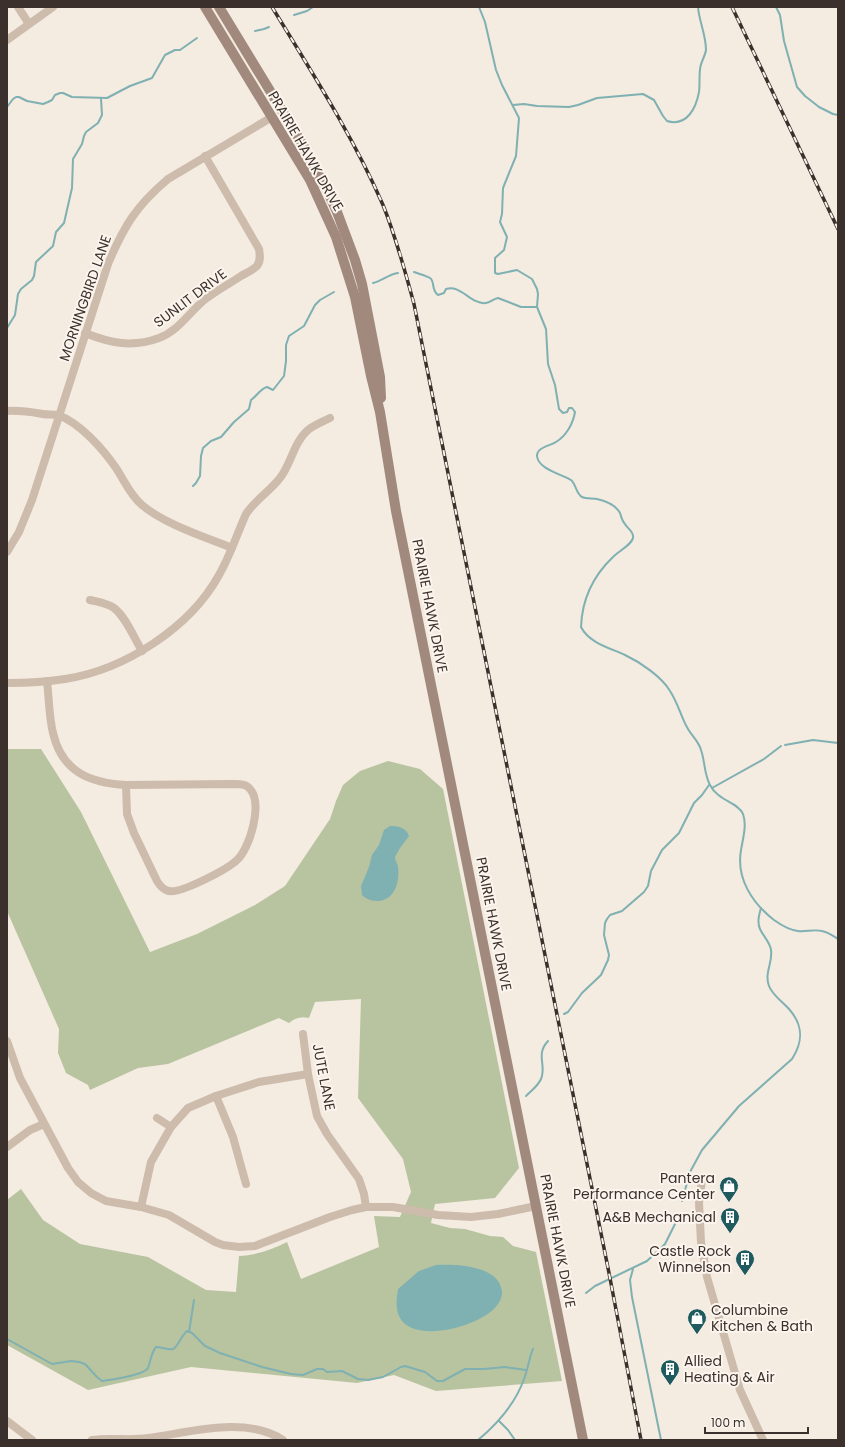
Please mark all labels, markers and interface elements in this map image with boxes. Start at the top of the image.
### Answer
street label: PRAIRIE HAWK DRIVE [263,87,349,215]
street label: MORNINGBIRD LANE [54,232,116,364]
street label: SUNLIT DRIVE [149,264,231,332]
street label: PRAIRIE HAWK DRIVE [407,537,453,675]
street label: PRAIRIE HAWK DRIVE [471,855,517,993]
street label: JUTE LANE [308,1042,340,1112]
place label: Pantera Performance Center [573,1168,715,1204]
street label: PRAIRIE HAWK DRIVE [535,1172,581,1310]
shop icon: Pantera Performance Center [718,1175,740,1203]
building icon: A&B Mechanical [719,1206,741,1234]
place label: A&B Mechanical [602,1207,716,1227]
place label: Castle Rock Winnelson [649,1241,732,1277]
building icon: Castle Rock Winnelson [734,1248,756,1276]
place label: Columbine Kitchen & Bath [711,1300,813,1336]
shop icon: Columbine Kitchen & Bath [686,1307,708,1335]
place label: Allied Heating & Air [684,1351,775,1387]
building icon: Allied Heating & Air [659,1358,681,1386]
scale bar [705,1409,808,1435]
text: 100 m [711,1414,745,1431]

